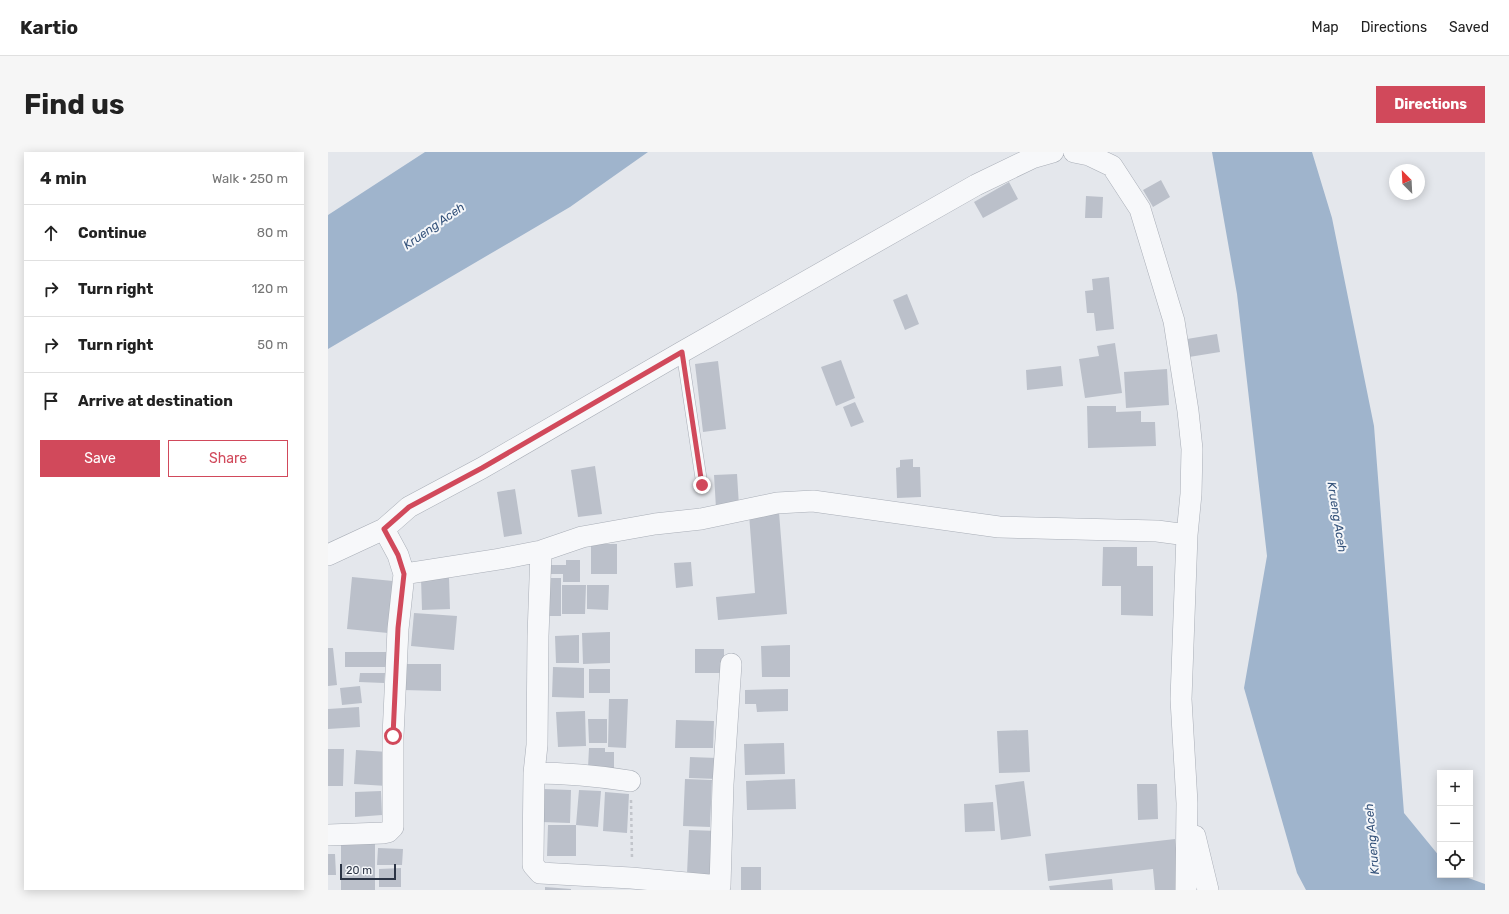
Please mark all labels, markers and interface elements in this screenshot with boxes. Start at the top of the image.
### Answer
text: Kartio [20,16,78,39]
text: Map [1312,19,1339,36]
text: Directions [1361,19,1427,36]
text: Saved [1449,19,1489,36]
button: Directions [1376,86,1485,123]
text: Find us [24,88,124,121]
north arrow [1389,164,1425,200]
text: 4 min [40,168,87,188]
text: Walk · 250 m [212,171,288,186]
water label: Krueng Aceh [401,200,467,252]
icon: ahead [40,222,62,244]
text: Continue [78,224,147,242]
text: 80 m [257,225,288,240]
icon: right [40,278,62,300]
text: Turn right [78,280,153,298]
text: 120 m [252,281,288,296]
icon: right [40,334,62,356]
text: Turn right [78,336,153,354]
text: 50 m [257,337,288,352]
icon: arrive [40,390,62,412]
text: Arrive at destination [78,392,233,410]
button: Save [40,440,160,477]
button: Share [168,440,288,477]
route end [693,476,711,494]
water label: Krueng Aceh [1325,481,1349,553]
route start [384,727,402,745]
map controls [1437,770,1473,878]
button: + [1437,770,1473,806]
water label: Krueng Aceh [1362,803,1382,875]
button: − [1437,806,1473,842]
button: locate [1437,842,1473,878]
scale bar [340,862,396,881]
text: 20 m [346,864,372,877]

